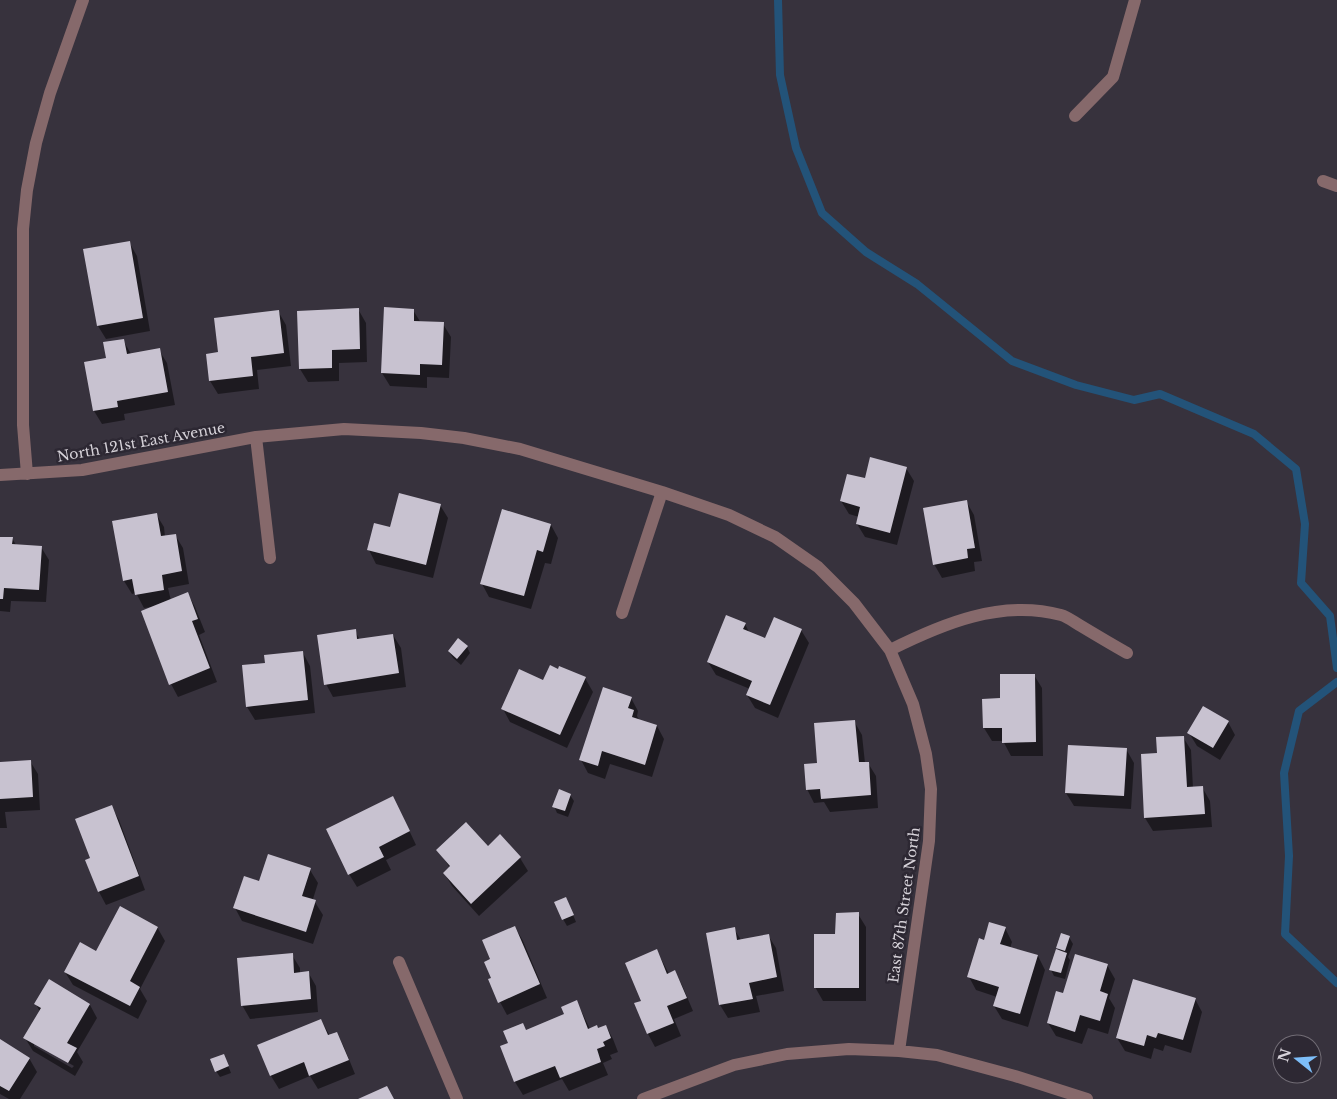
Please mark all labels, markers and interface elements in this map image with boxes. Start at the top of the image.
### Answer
street label: North 121st East Avenue [56,418,226,466]
street label: East 87th Street North [884,826,924,984]
north arrow [1272,1034,1322,1084]
text: N [1274,1046,1295,1064]

